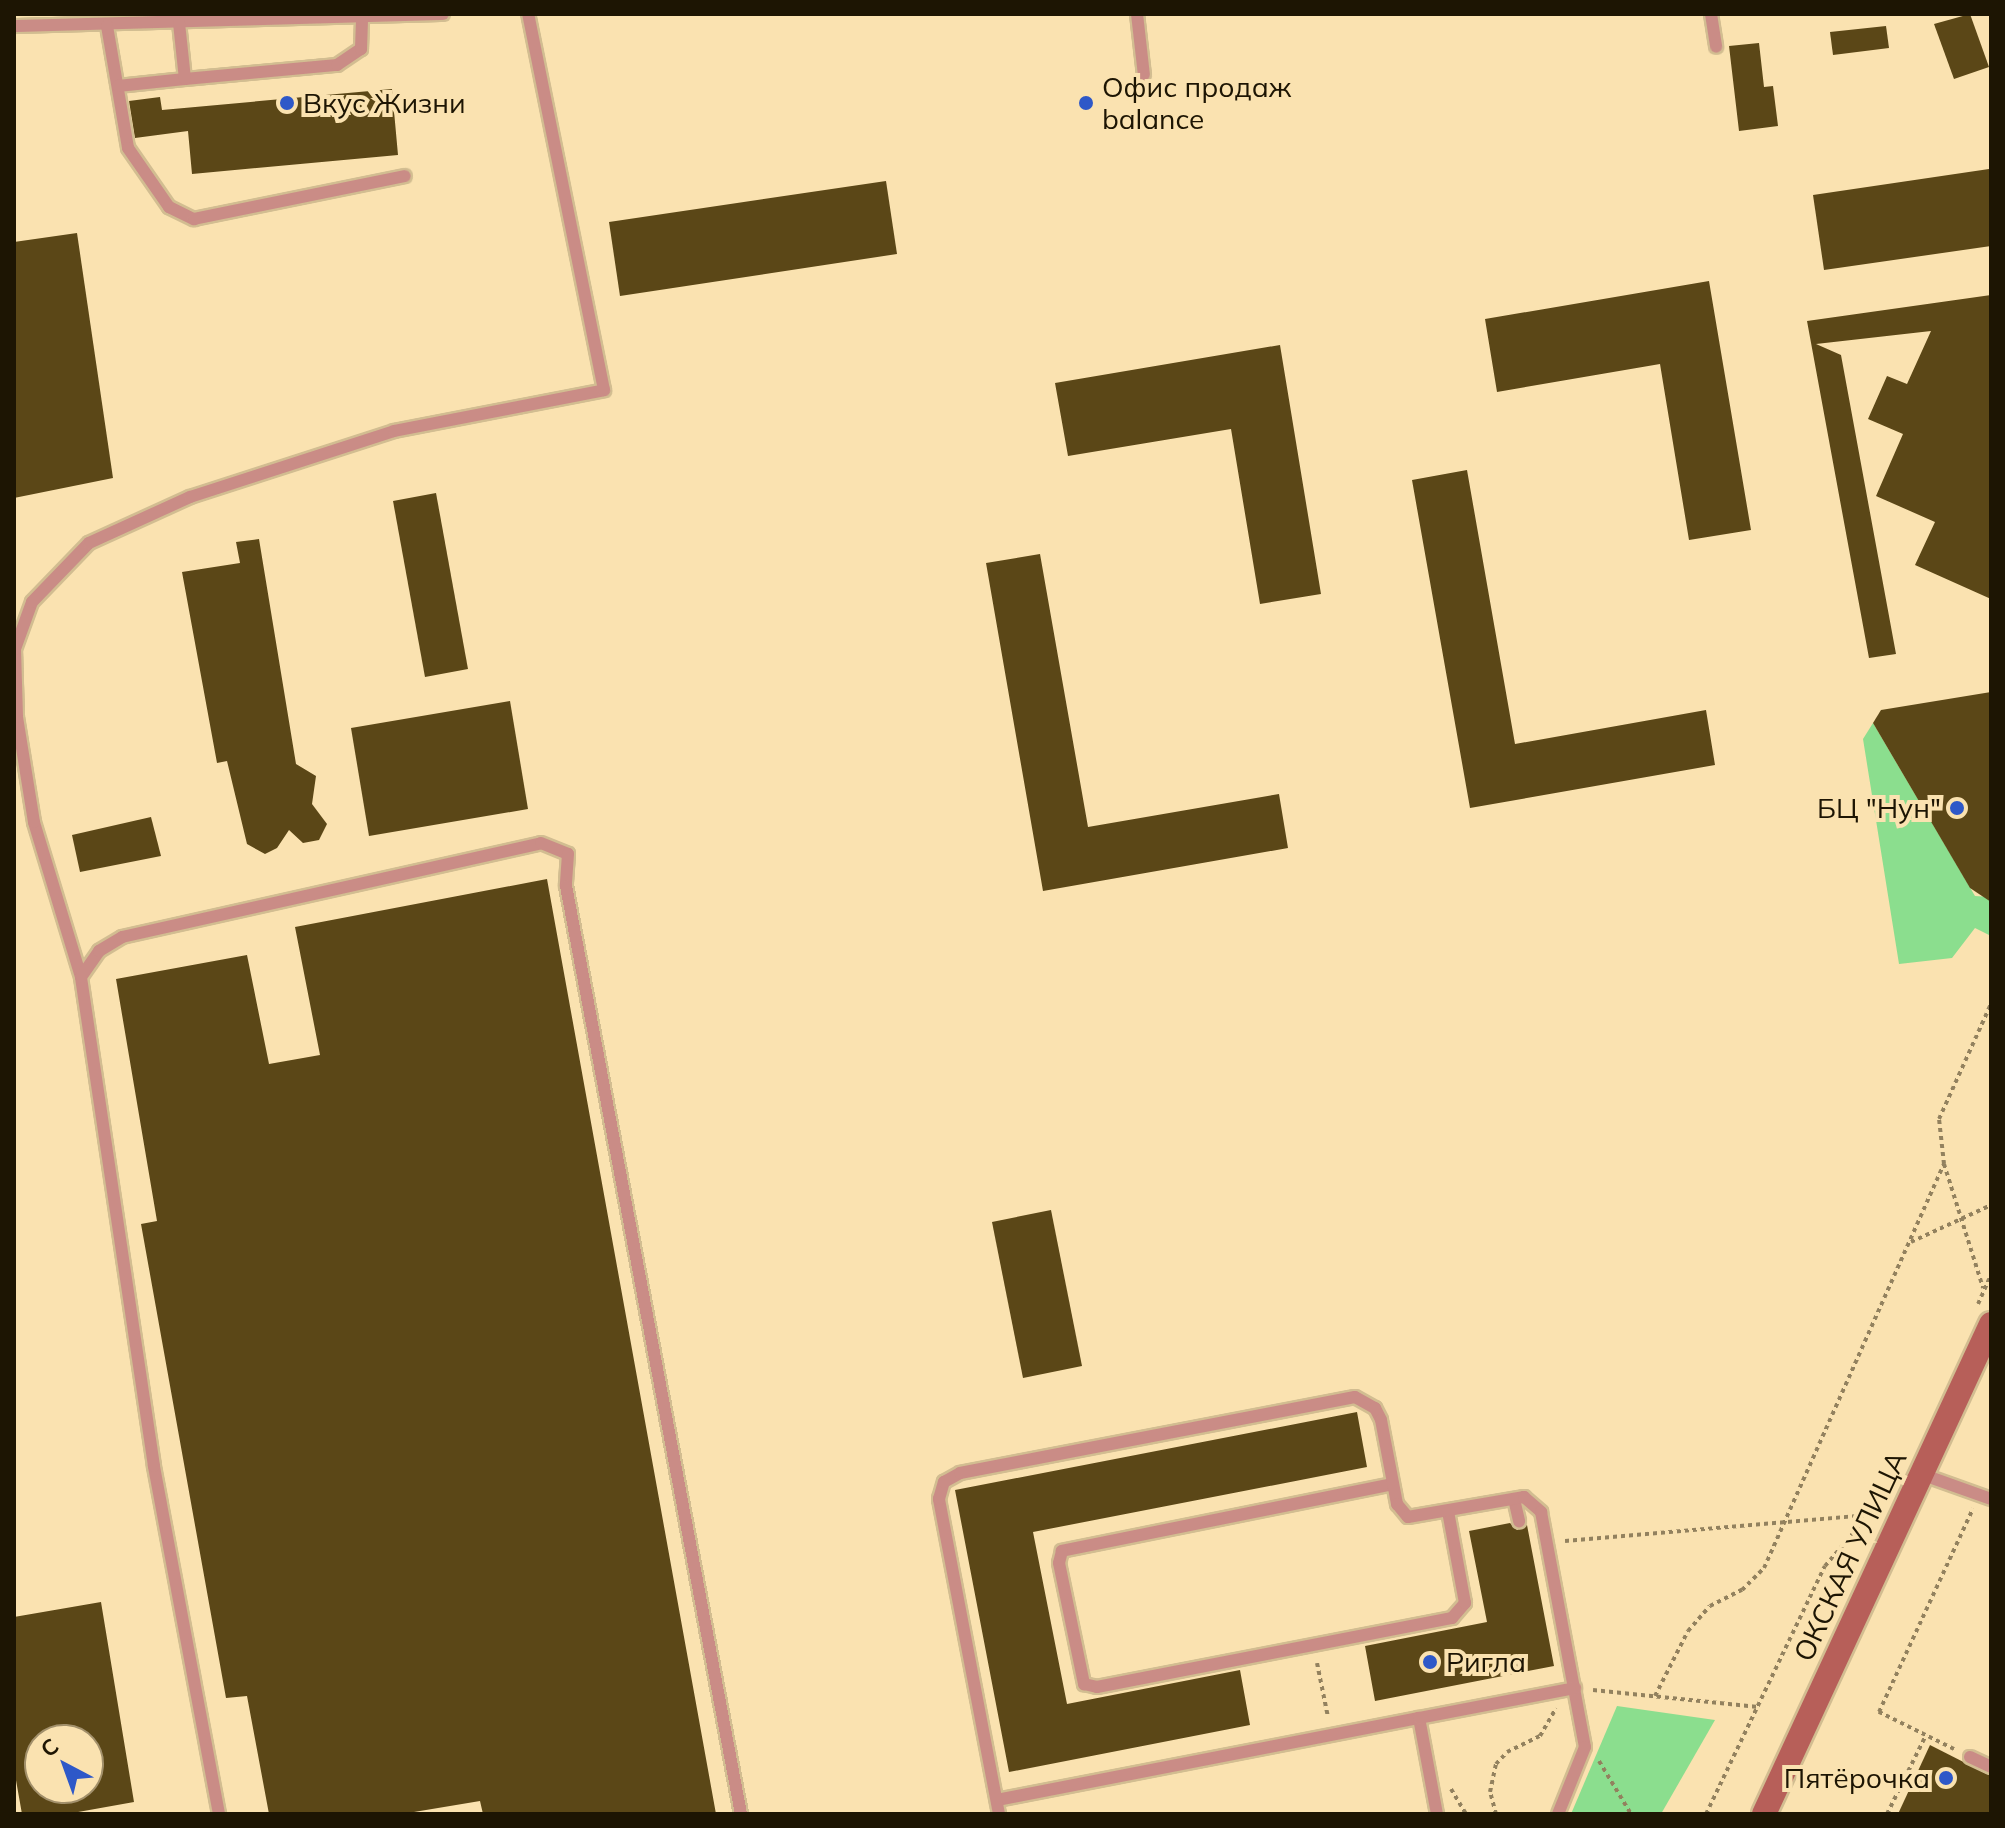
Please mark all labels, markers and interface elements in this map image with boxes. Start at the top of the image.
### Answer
place label: Офис продаж balance [1102,70,1291,136]
place label: Вкус Жизни [303,86,466,120]
marker: Вкус Жизни [278,94,296,112]
marker: Офис продаж balance [1077,94,1095,112]
place label: БЦ "Нун" [1817,791,1941,825]
marker: БЦ "Нун" [1948,799,1966,817]
street label: ОКСКАЯ УЛИЦА [1787,1446,1913,1666]
place label: Ригла [1446,1645,1526,1679]
marker: Ригла [1421,1653,1439,1671]
north arrow [24,1724,104,1804]
text: С [35,1732,64,1763]
place label: Пятёрочка [1784,1761,1930,1795]
marker: Пятёрочка [1937,1769,1955,1787]

